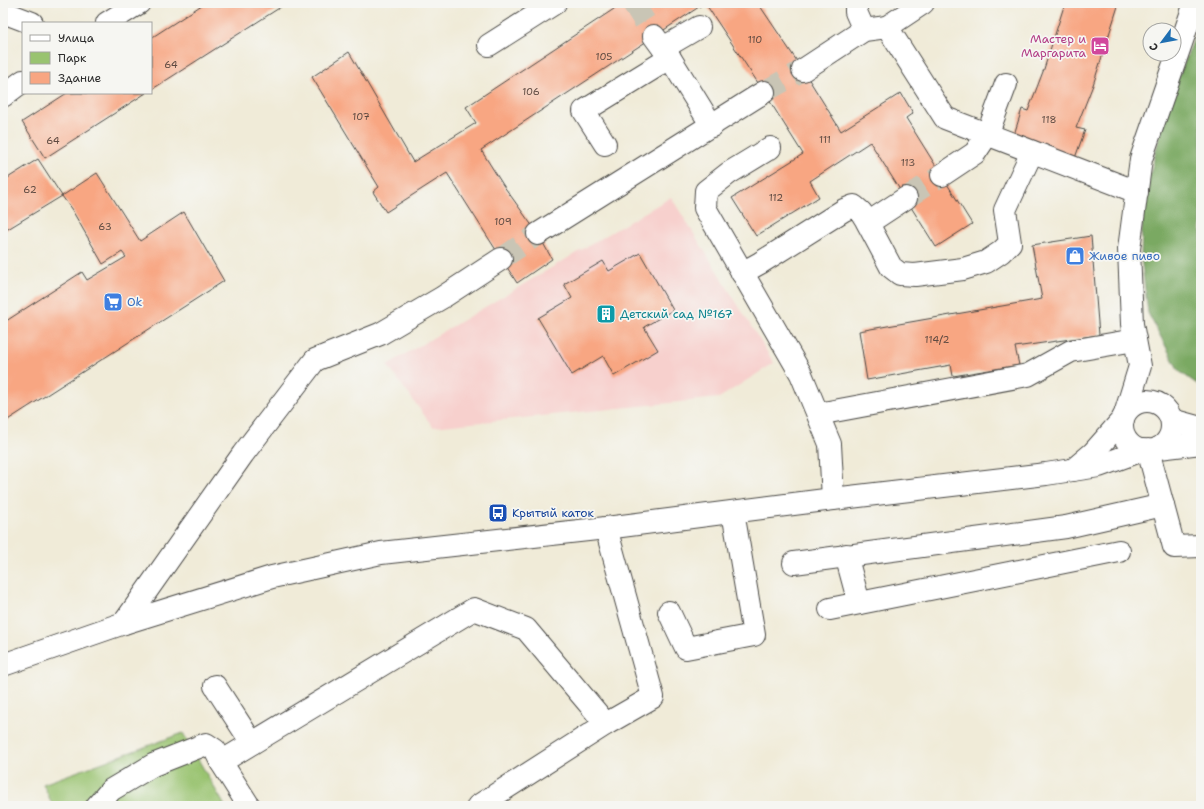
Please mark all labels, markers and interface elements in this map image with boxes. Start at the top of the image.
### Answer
legend [22,22,152,94]
north arrow [1142,22,1182,62]
text: Улица [58,30,95,46]
place label: Мастер и Маргарита [1021,31,1087,61]
house number: 110 [748,33,762,46]
hotel icon: Мастер и Маргарита [1089,35,1111,57]
text: С [1146,40,1162,54]
text: Парк [58,50,87,66]
house number: 105 [596,50,612,63]
house number: 64 [164,58,178,71]
text: Здание [58,70,102,86]
house number: 106 [522,85,540,98]
house number: 107 [352,110,370,123]
house number: 118 [1042,113,1056,126]
house number: 111 [819,133,831,146]
house number: 64 [46,134,60,147]
house number: 113 [901,156,915,169]
house number: 62 [23,183,37,196]
house number: 112 [769,191,783,204]
house number: 109 [494,215,512,228]
house number: 63 [98,220,112,233]
shop icon: Живое пиво [1064,245,1086,267]
place label: Живое пиво [1089,248,1160,264]
supermarket icon: Ok [102,291,124,313]
place label: Ok [127,294,143,310]
building icon: Детский сад №167 [595,303,617,325]
place label: Детский сад №167 [620,306,733,322]
house number: 114/2 [925,333,949,346]
bus stop icon: Крытый каток [487,502,509,524]
place label: Крытый каток [512,505,595,521]

